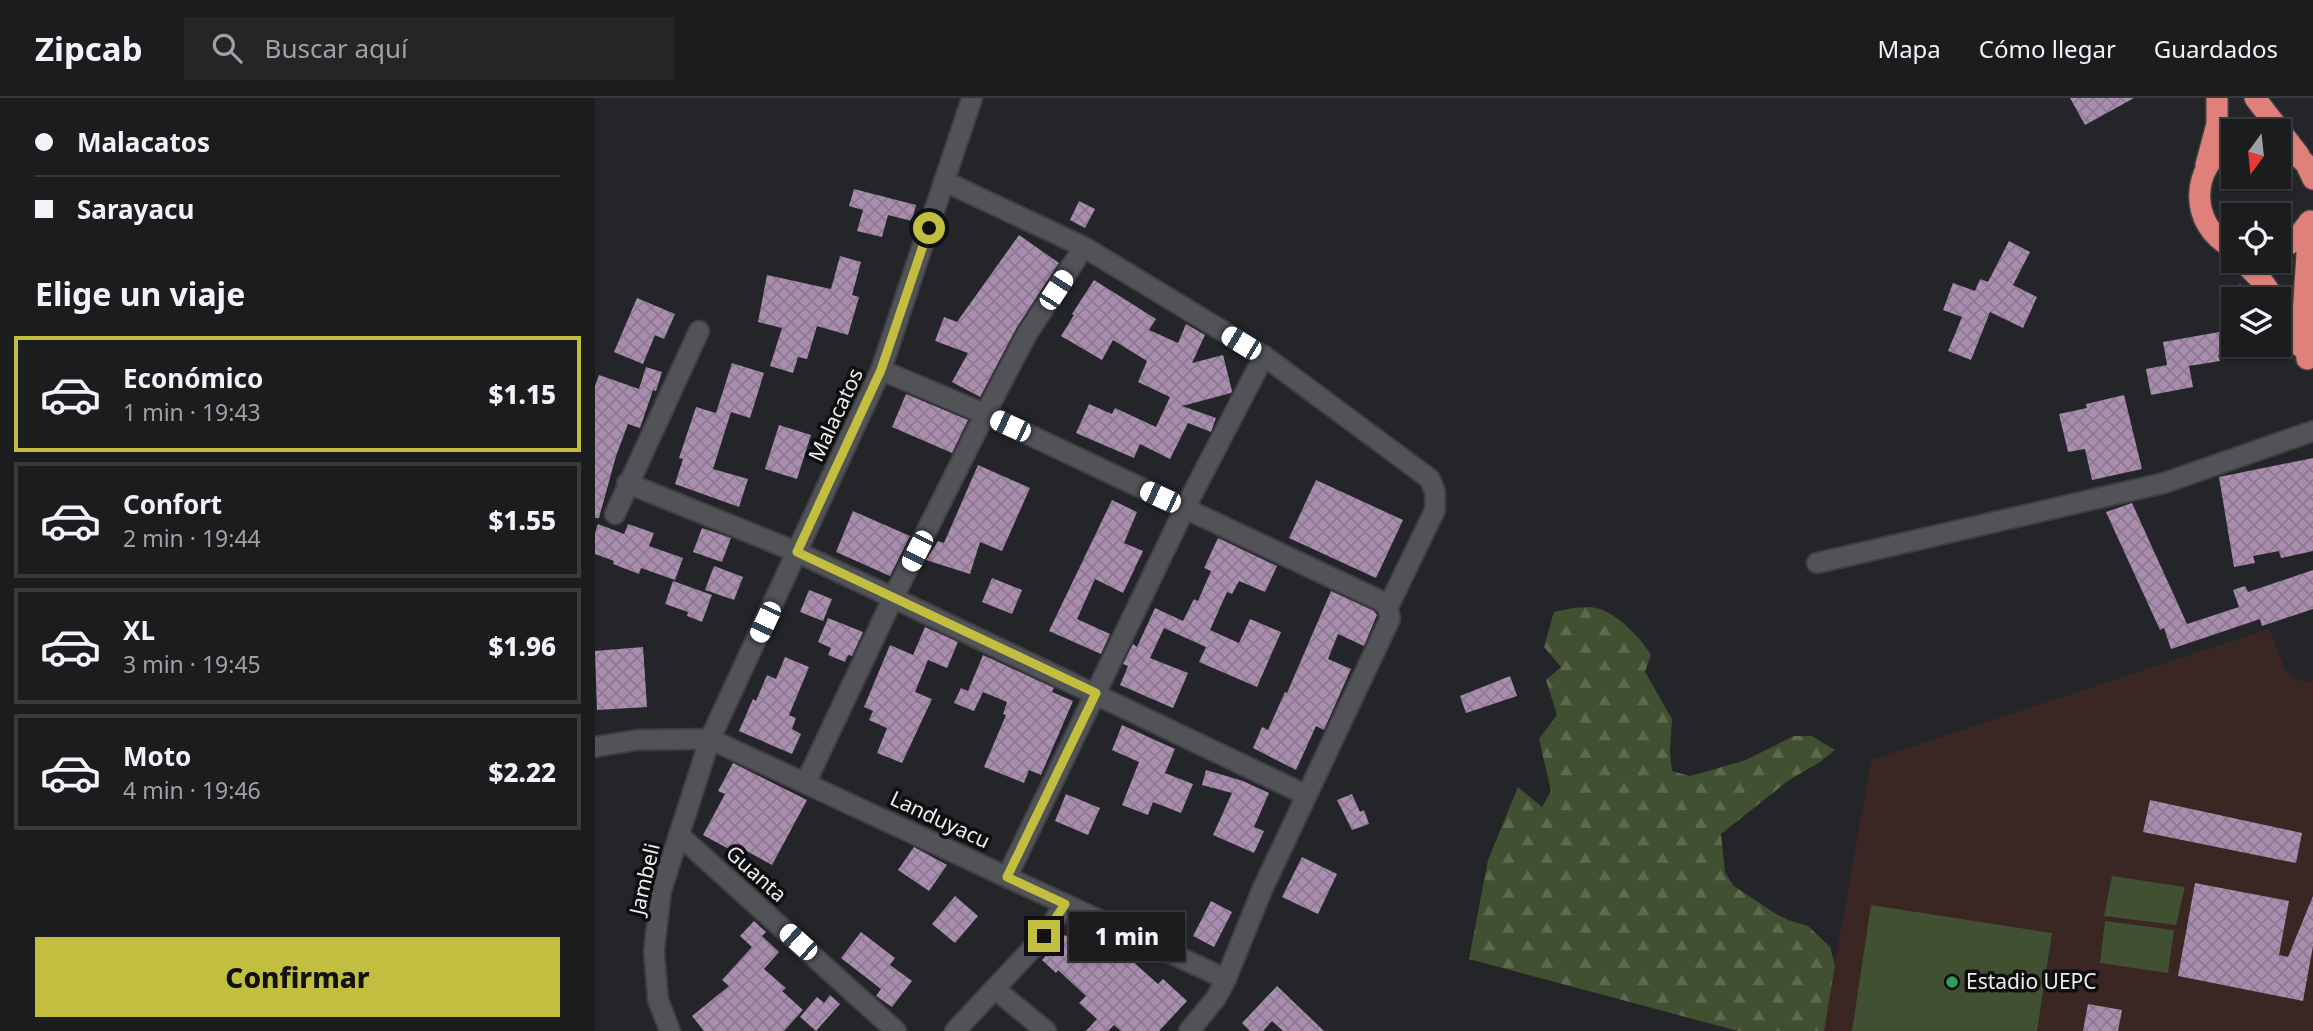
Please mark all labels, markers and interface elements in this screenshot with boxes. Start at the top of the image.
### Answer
search box [184,17,674,80]
text: Zipcab [35,26,142,71]
icon: search [208,29,246,67]
text: Buscar aquí [264,30,408,66]
text: Mapa [1877,32,1941,65]
text: Cómo llegar [1979,32,2116,65]
text: Guardados [2154,32,2278,65]
north arrow [2221,119,2291,189]
map controls [2221,119,2291,357]
text: Malacatos [77,124,210,160]
text: Sarayacu [77,191,194,227]
button: locate [2221,203,2291,273]
route start [913,212,945,244]
car [1036,267,1077,313]
text: Elige un viaje [35,272,245,315]
button: layers [2221,287,2291,357]
car [1218,323,1265,363]
text: Económico [123,360,263,396]
icon: car [39,363,102,426]
street label: Malacatos [801,363,869,466]
text: $1.15 [489,376,556,412]
text: 1 min · 19:43 [123,396,261,428]
car [987,408,1034,444]
car [1137,479,1184,515]
text: Confort [123,486,222,522]
icon: car [39,489,102,552]
text: $1.55 [489,502,556,538]
text: 2 min · 19:44 [123,522,261,554]
car [899,528,936,574]
car [747,599,784,645]
text: XL [123,612,155,648]
icon: car [39,615,102,678]
text: $1.96 [489,628,556,664]
text: 3 min · 19:45 [123,648,261,680]
text: Moto [123,738,191,774]
icon: car [39,741,102,804]
text: $2.22 [489,754,556,790]
text: 4 min · 19:46 [123,774,261,806]
street label: Landuyacu [886,784,995,854]
street label: Guanta [720,839,793,908]
street label: Jambeli [622,840,666,919]
callout: 1 min [1069,912,1184,960]
car [776,920,821,964]
route end [1028,920,1060,952]
text: 1 min [1095,920,1159,952]
button: Confirmar [35,937,560,1017]
place label: Estadio UEPC [1966,967,2097,995]
marker: Estadio UEPC [1944,974,1960,990]

